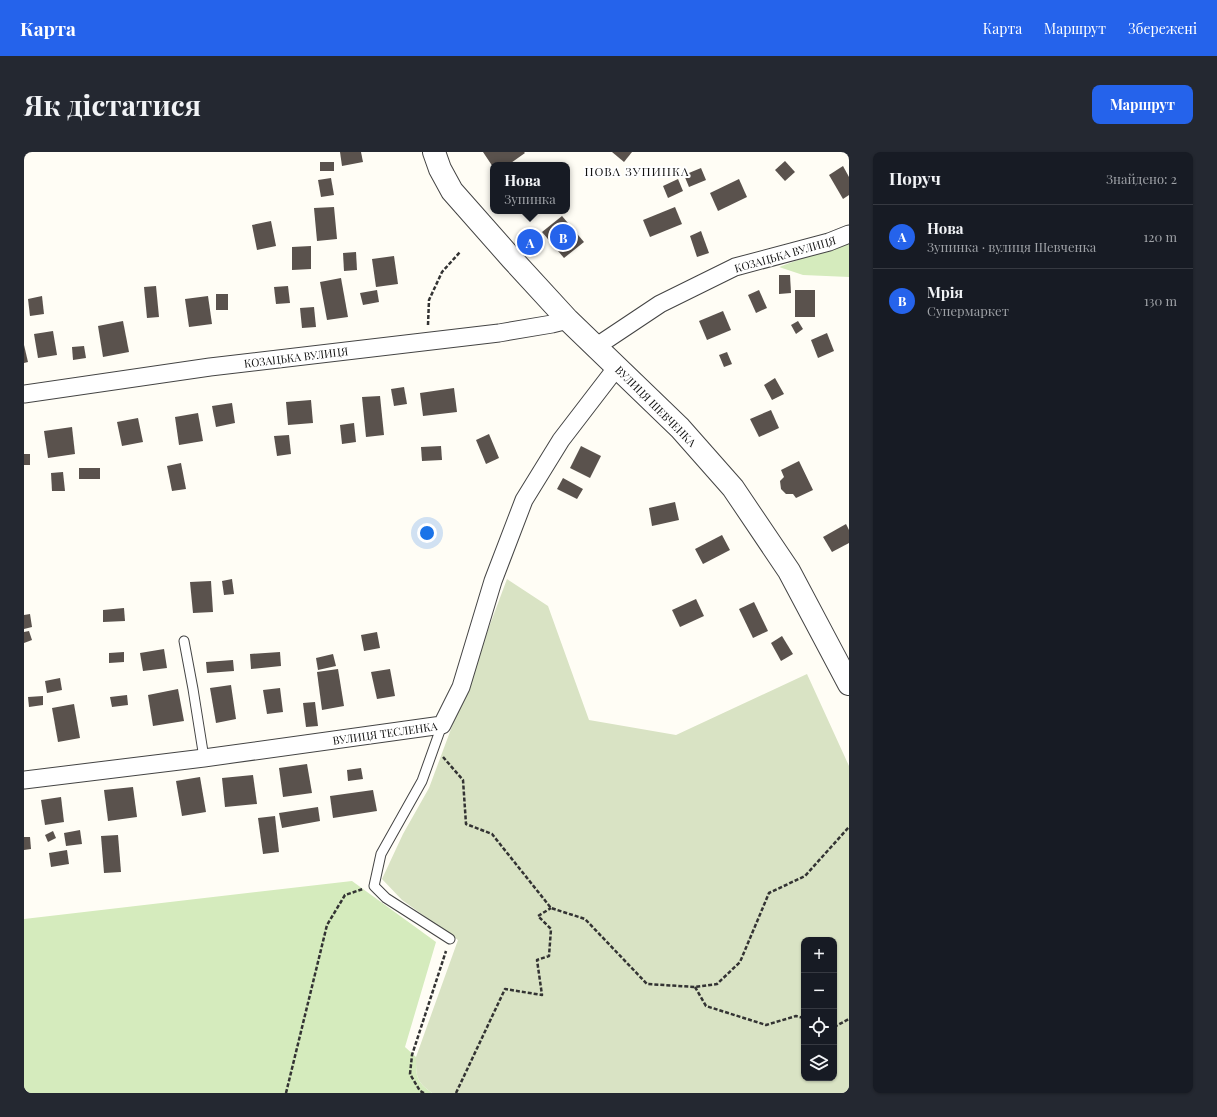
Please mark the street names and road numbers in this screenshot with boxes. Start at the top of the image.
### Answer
street label: КОЗАЦЬКА ВУЛИЦЯ [733,232,837,276]
street label: КОЗАЦЬКА ВУЛИЦЯ [243,343,349,371]
street label: ВУЛИЦЯ ШЕВЧЕНКА [612,362,700,450]
street label: ВУЛИЦЯ ТЕСЛЕНКА [332,718,438,748]

